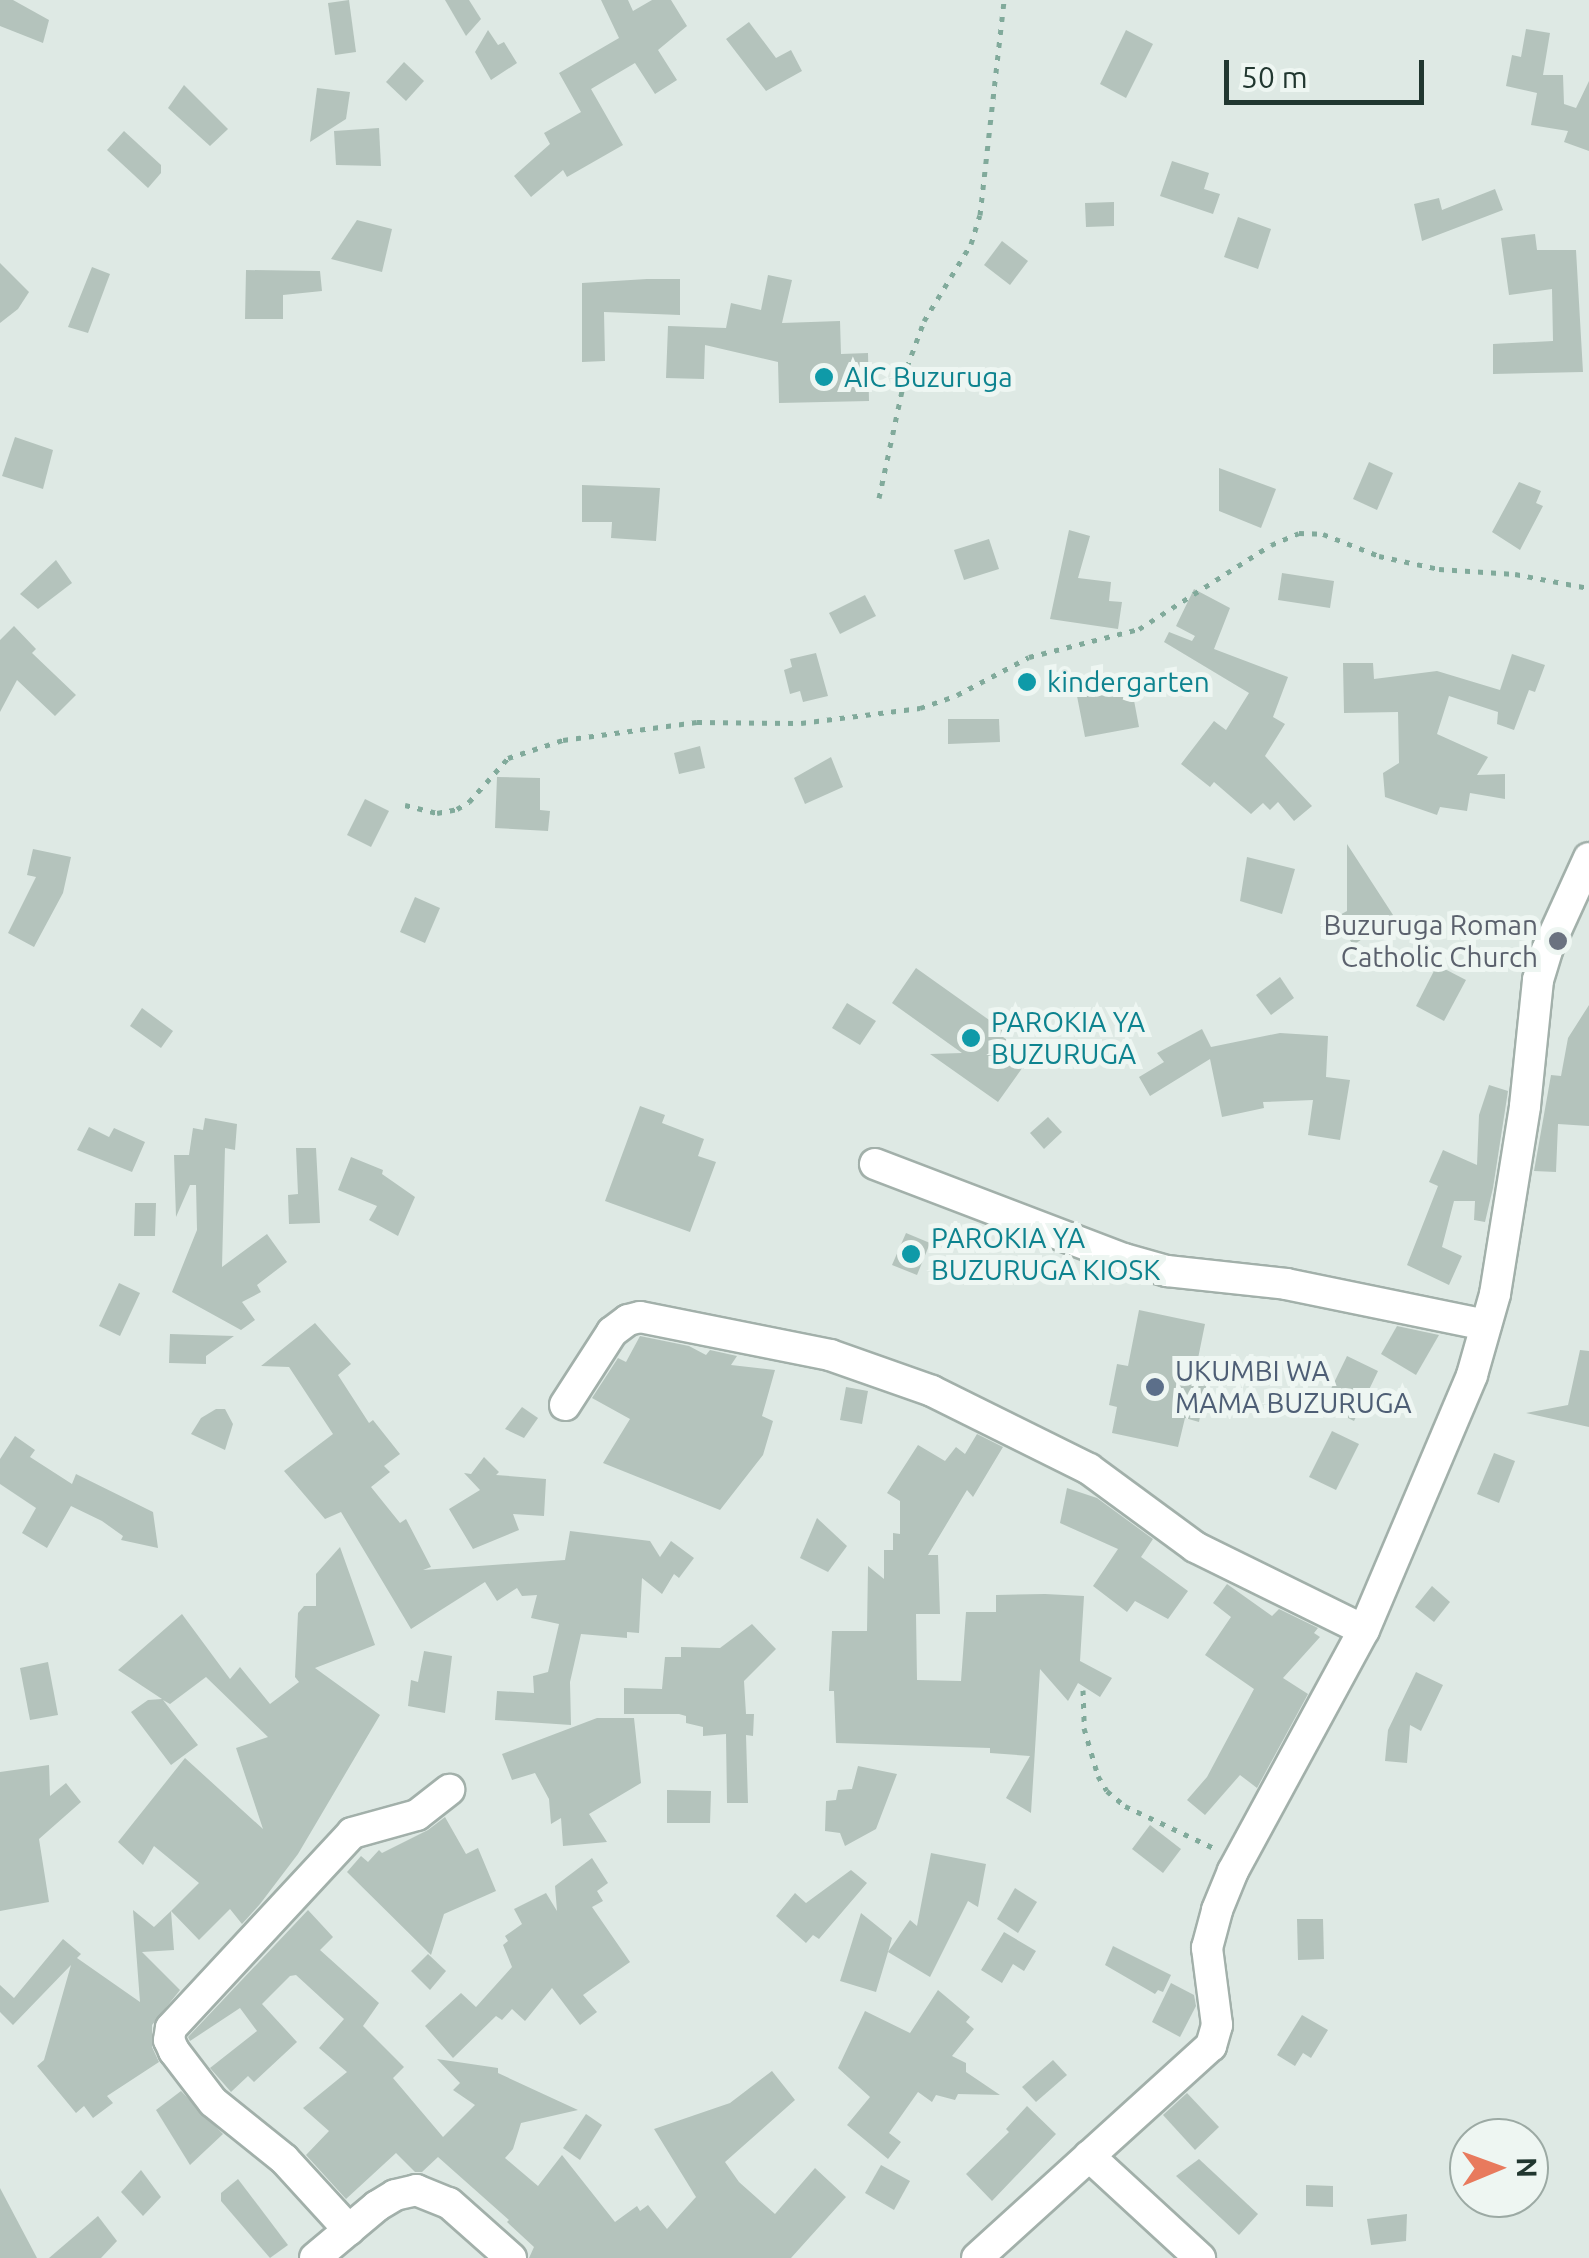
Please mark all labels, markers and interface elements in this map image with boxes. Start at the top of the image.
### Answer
scale bar [1229,40,1429,102]
text: 50 m [1241,60,1308,94]
place label: AIC Buzuruga [844,360,1013,394]
marker: AIC Buzuruga [813,366,835,388]
place label: kindergarten [1047,665,1210,699]
marker: kindergarten [1016,671,1038,693]
place label: Buzuruga Roman Catholic Church [1324,908,1538,974]
marker: Buzuruga Roman Catholic Church [1547,930,1569,952]
place label: PAROKIA YA BUZURUGA [991,1005,1145,1071]
marker: PAROKIA YA BUZURUGA [960,1027,982,1049]
place label: PAROKIA YA BUZURUGA KIOSK [931,1221,1160,1287]
marker: PAROKIA YA BUZURUGA KIOSK [900,1243,922,1265]
place label: UKUMBI WA MAMA BUZURUGA [1175,1354,1412,1420]
marker: UKUMBI WA MAMA BUZURUGA [1144,1376,1166,1398]
north arrow [1449,2118,1549,2218]
text: N [1512,2157,1543,2178]

